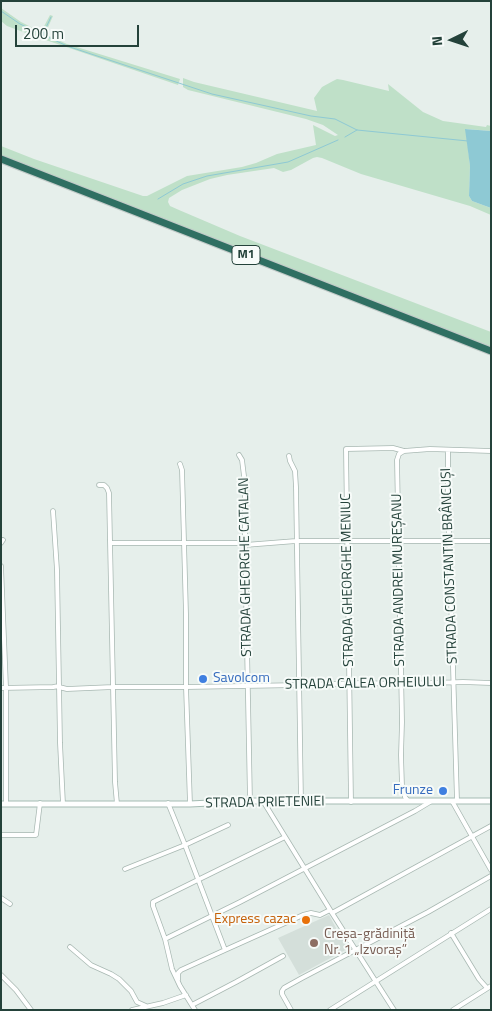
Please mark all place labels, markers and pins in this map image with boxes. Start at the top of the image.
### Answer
place label: Savolcom [213,671,270,687]
marker: Savolcom [197,673,209,685]
place label: Frunze [393,783,433,799]
marker: Frunze [437,785,449,797]
place label: Express cazac [214,912,296,928]
marker: Express cazac [300,914,312,926]
place label: Creșa-grădiniță Nr. 1 „Izvoraș” [324,927,415,960]
marker: Creșa-grădiniță Nr. 1 „Izvoraș” [308,937,320,949]

